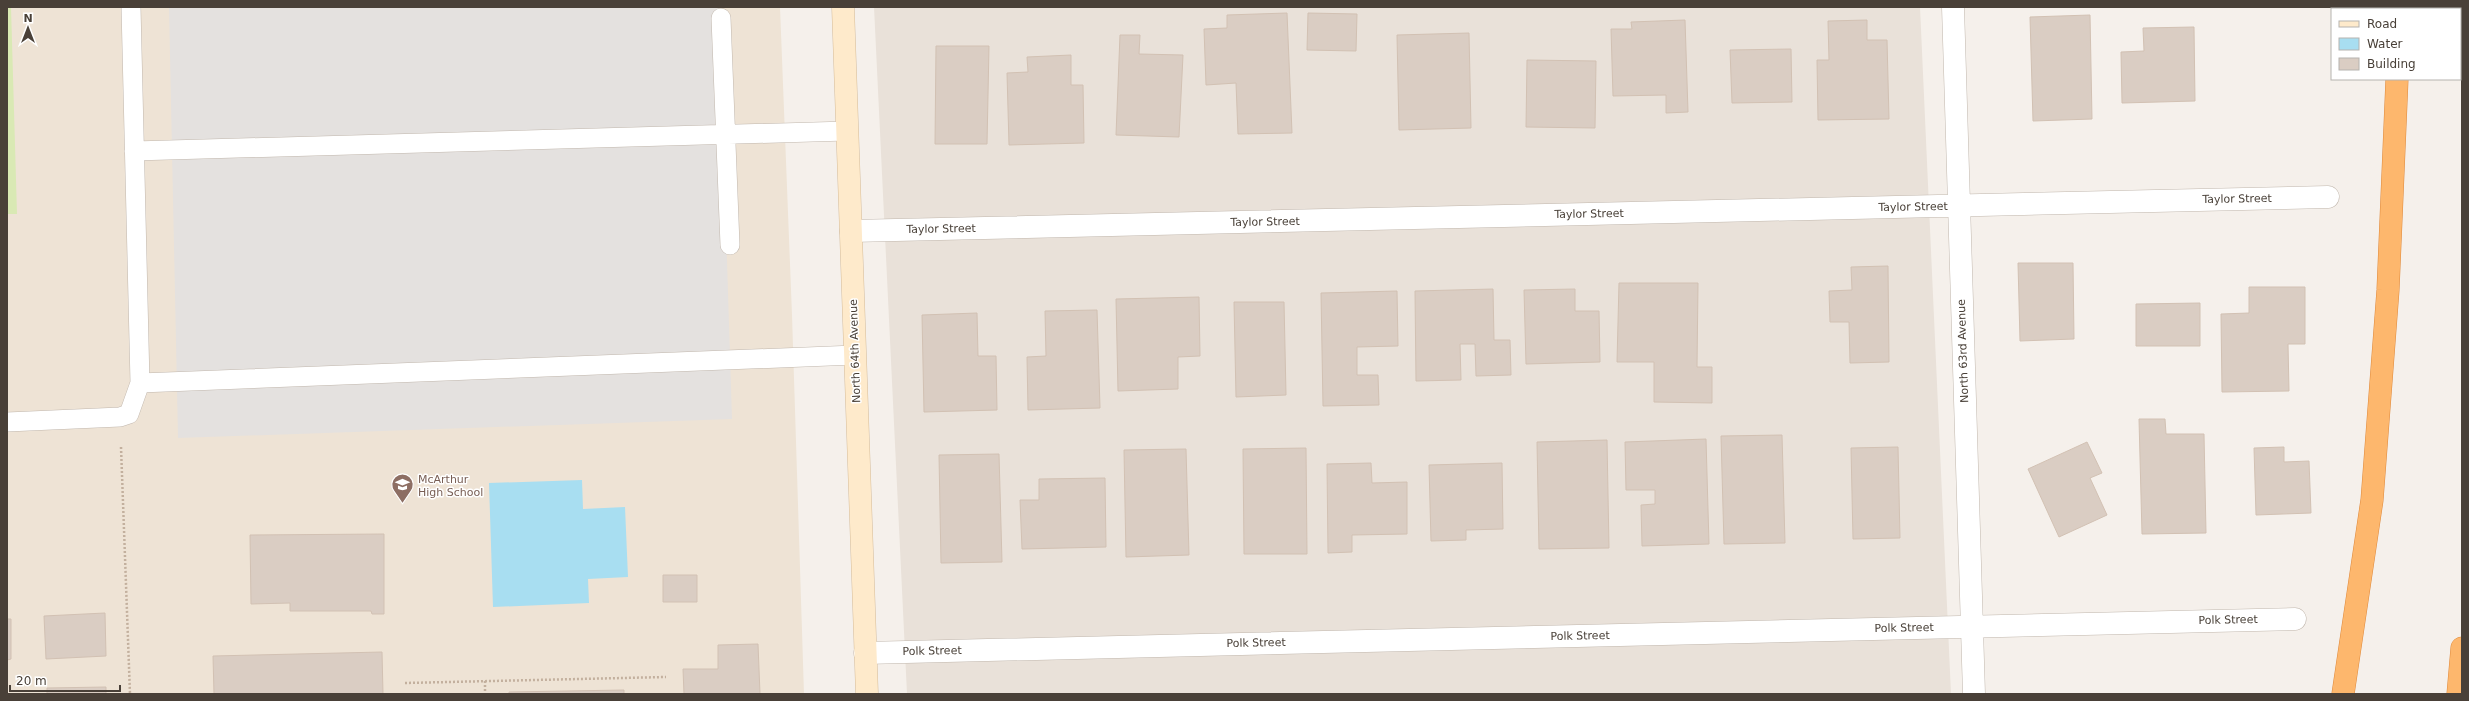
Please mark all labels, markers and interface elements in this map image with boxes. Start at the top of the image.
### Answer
north arrow [8,8,48,48]
legend [2331,8,2461,80]
text: N [23,12,33,25]
text: Road [2367,17,2397,31]
text: Water [2367,37,2403,51]
text: Building [2367,57,2416,71]
street label: Taylor Street [2201,192,2272,206]
street label: Taylor Street [1877,200,1948,214]
street label: Taylor Street [1553,207,1624,221]
street label: Taylor Street [1229,215,1300,229]
street label: Taylor Street [905,222,976,236]
street label: North 64th Avenue [847,299,863,403]
street label: North 63rd Avenue [1955,299,1971,403]
school or university icon: McArthur High School [390,472,416,505]
place label: McArthur High School [418,473,483,499]
street label: Polk Street [2198,613,2258,627]
street label: Polk Street [1874,621,1934,635]
street label: Polk Street [1550,629,1610,643]
street label: Polk Street [1226,636,1286,650]
street label: Polk Street [902,644,962,658]
scale bar [10,667,120,693]
text: 20 m [16,674,47,688]

